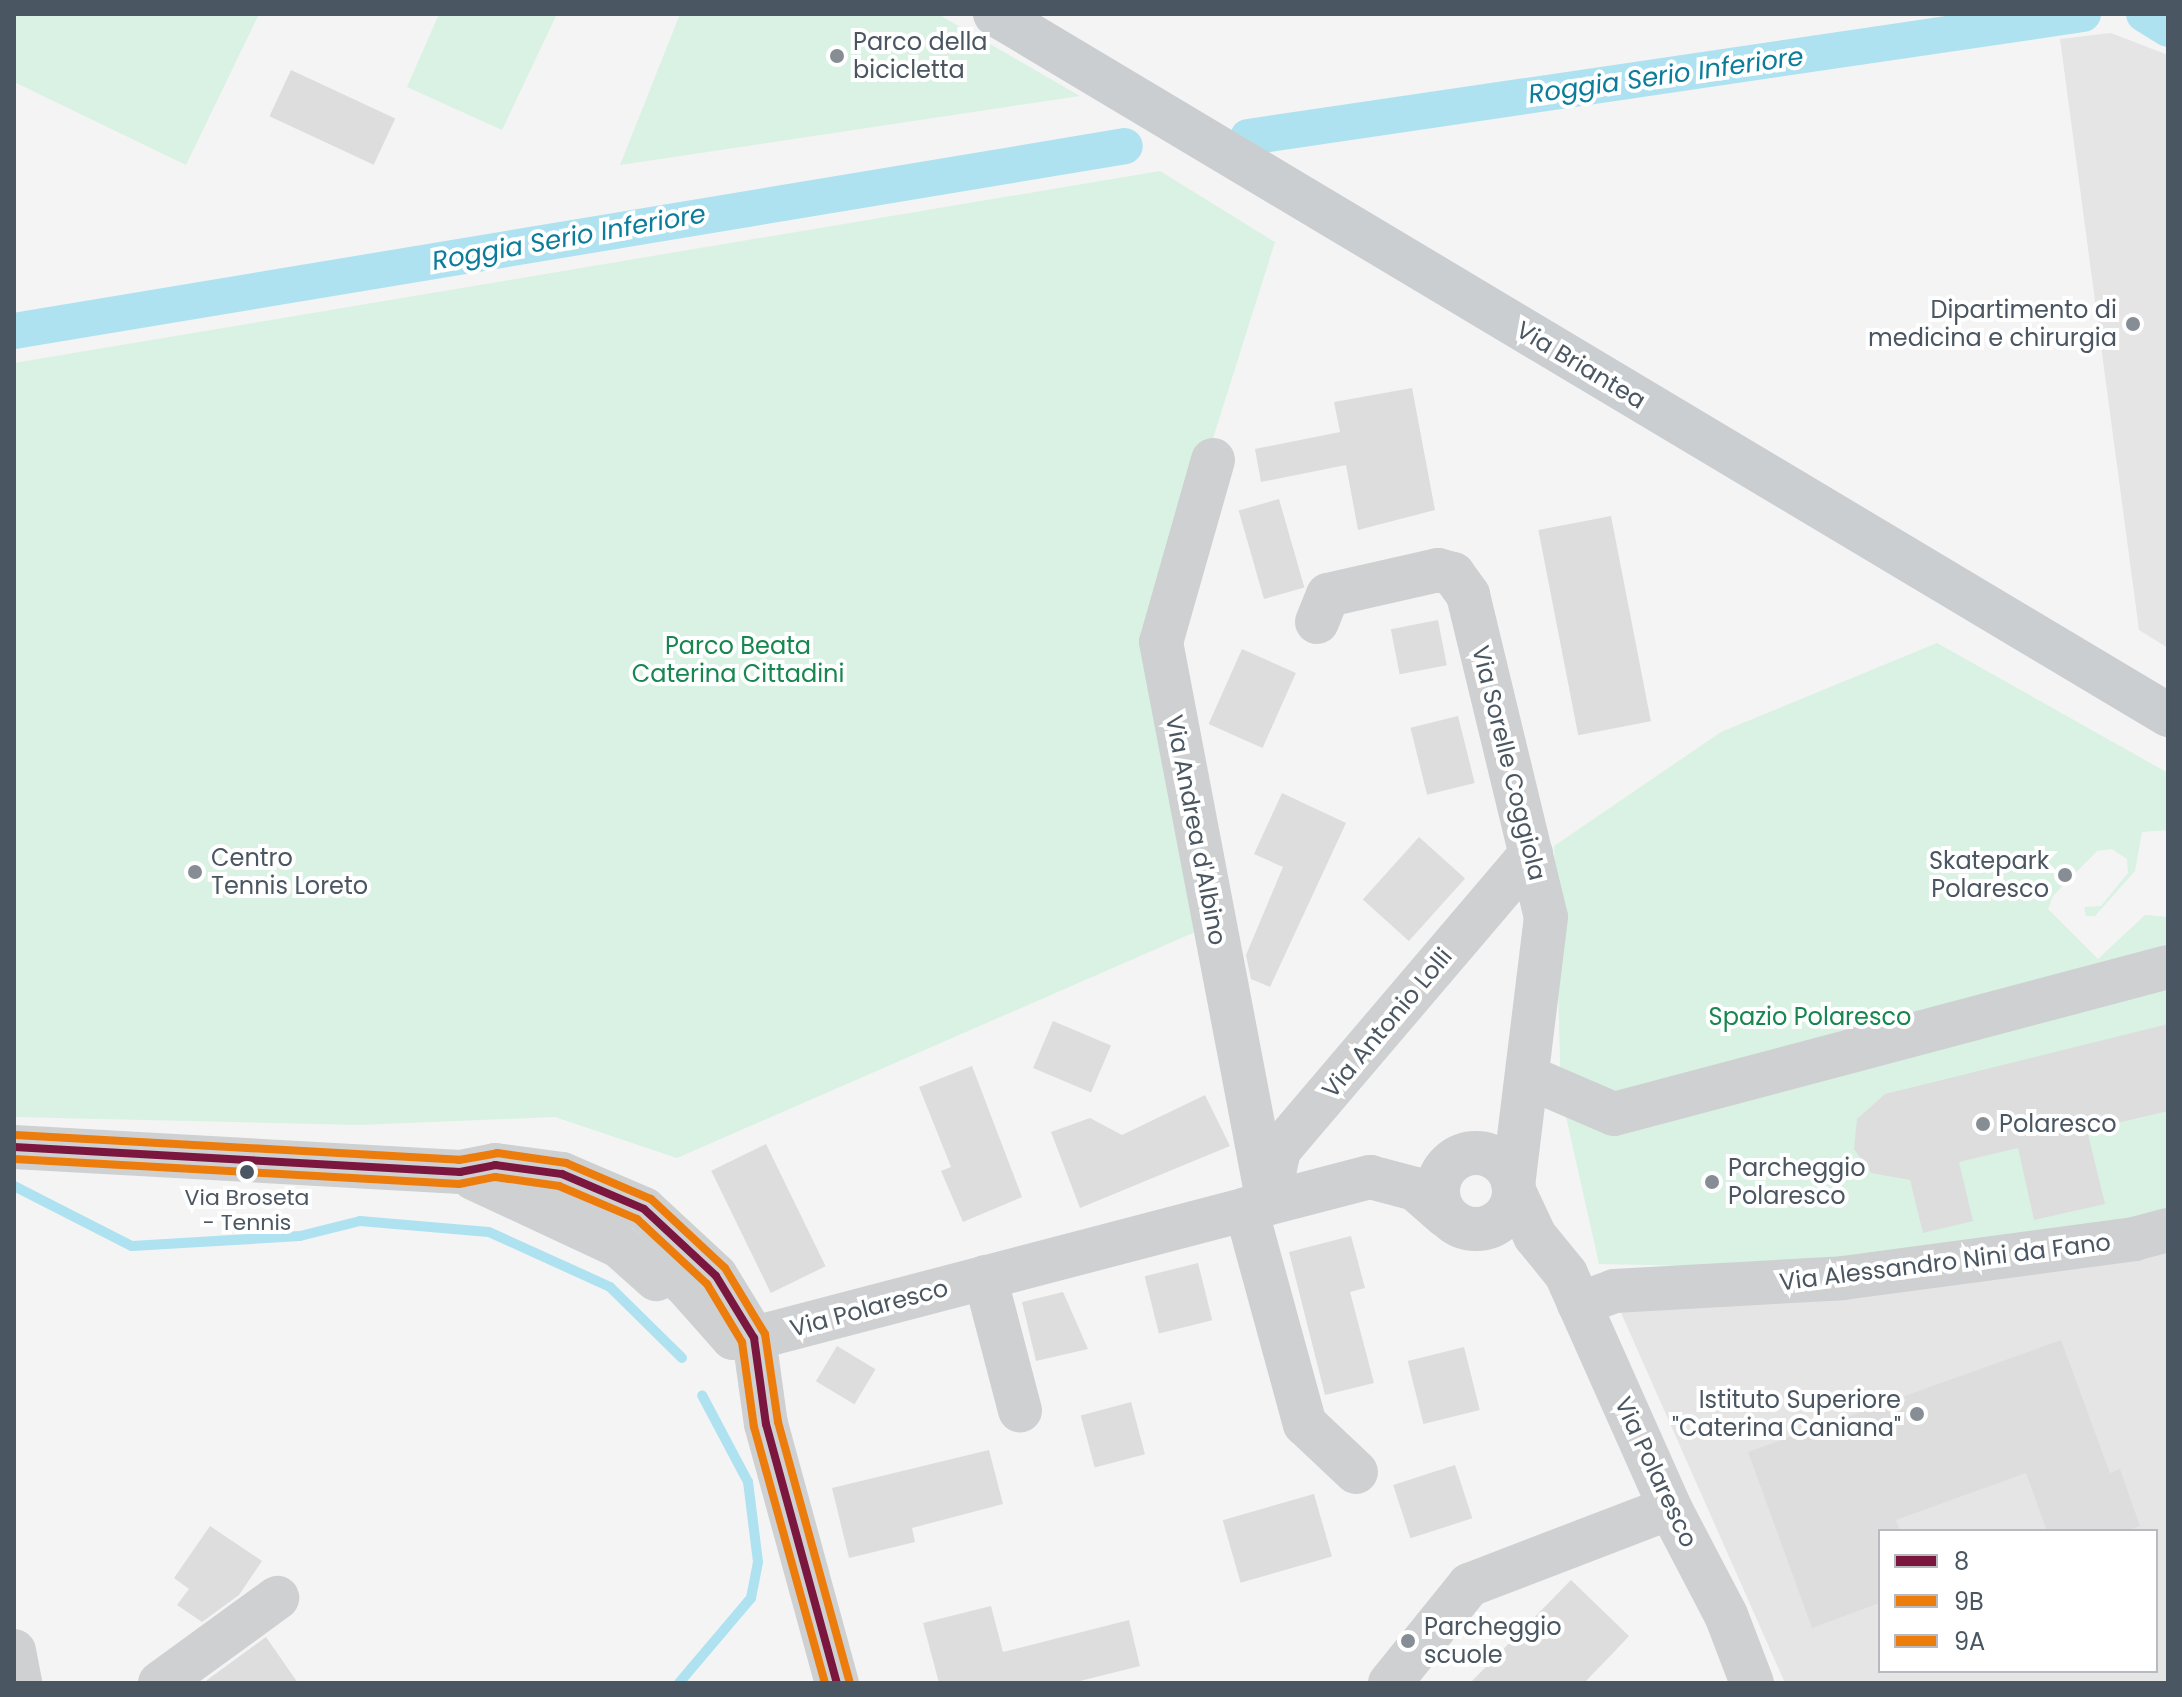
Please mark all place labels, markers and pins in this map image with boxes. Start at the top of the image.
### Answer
place label: Parco della bicicletta [853,28,988,84]
marker: Parco della bicicletta [828,47,846,65]
place label: Dipartimento di medicina e chirurgia [1868,296,2117,352]
marker: Dipartimento di medicina e chirurgia [2124,315,2142,333]
place label: Centro Tennis Loreto [211,844,368,900]
place label: Skatepark Polaresco [1929,847,2049,903]
marker: Centro Tennis Loreto [186,863,204,881]
marker: Skatepark Polaresco [2056,866,2074,884]
place label: Polaresco [1999,1110,2117,1138]
marker: Polaresco [1974,1115,1992,1133]
place label: Parcheggio Polaresco [1728,1154,1866,1210]
marker: Via Broseta - Tennis [239,1164,255,1180]
marker: Parcheggio Polaresco [1703,1173,1721,1191]
place label: Via Broseta - Tennis [185,1184,309,1236]
place label: Istituto Superiore "Caterina Caniana" [1672,1386,1901,1442]
marker: Istituto Superiore "Caterina Caniana" [1908,1405,1926,1423]
place label: Parcheggio scuole [1424,1613,1562,1669]
marker: Parcheggio scuole [1399,1632,1417,1650]

